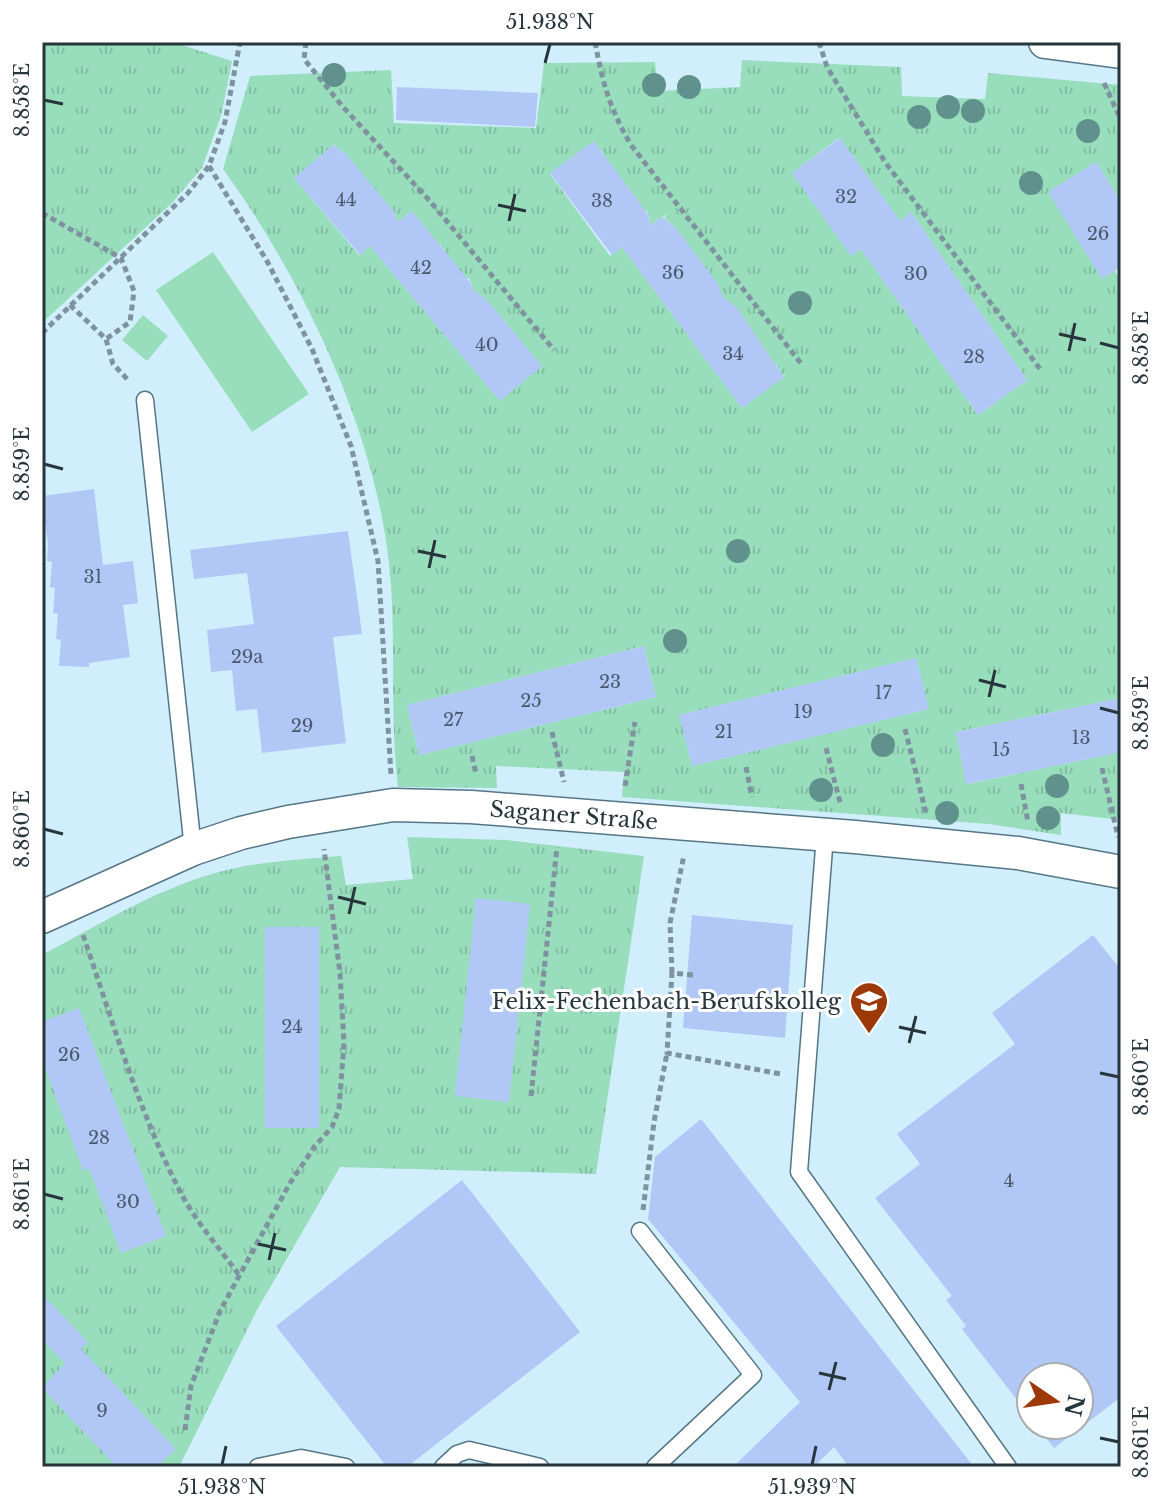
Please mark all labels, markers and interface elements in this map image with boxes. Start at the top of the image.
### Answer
text: 51.938°N [506,10,594,34]
text: 8.858°E [10,63,34,137]
house number: 32 [835,186,857,208]
house number: 44 [335,189,357,211]
house number: 38 [591,190,613,212]
house number: 26 [1087,223,1109,245]
house number: 42 [410,257,432,279]
house number: 36 [662,262,684,284]
house number: 30 [904,263,928,285]
text: 8.858°E [1129,311,1153,385]
house number: 40 [475,334,499,356]
house number: 34 [722,343,744,365]
house number: 28 [963,346,985,368]
text: 8.859°E [10,426,34,502]
house number: 31 [83,566,103,588]
house number: 29a [231,646,263,668]
house number: 23 [599,671,621,693]
text: 8.859°E [1129,675,1153,751]
house number: 17 [874,682,892,704]
house number: 25 [520,690,542,712]
house number: 19 [793,701,813,723]
house number: 27 [443,709,464,731]
house number: 29 [291,715,313,737]
house number: 21 [714,721,734,743]
house number: 13 [1071,727,1091,749]
house number: 15 [992,739,1010,761]
text: 8.860°E [10,790,34,868]
street label: Saganer Straße [489,795,659,835]
school or university icon: Felix-Fechenbach-Berufskolleg [848,980,890,1035]
place label: Felix-Fechenbach-Berufskolleg [492,988,842,1015]
house number: 24 [281,1016,303,1038]
text: 8.860°E [1129,1038,1153,1116]
house number: 26 [58,1044,80,1066]
house number: 28 [88,1127,110,1149]
text: 8.861°E [10,1158,34,1230]
house number: 4 [1004,1170,1014,1192]
house number: 30 [116,1191,140,1213]
north arrow [1015,1361,1095,1441]
text: N [1058,1392,1089,1419]
house number: 9 [96,1400,108,1422]
text: 8.861°E [1129,1406,1153,1478]
text: 51.938°N [178,1475,266,1499]
text: 51.939°N [768,1475,856,1499]

